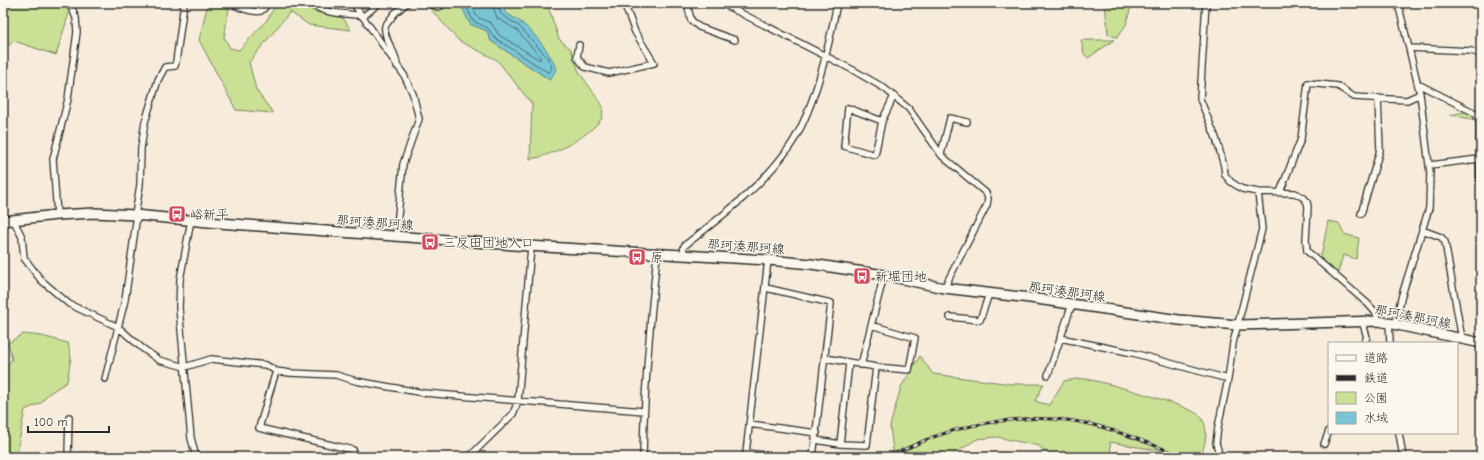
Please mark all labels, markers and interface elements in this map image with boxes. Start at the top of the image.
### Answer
bus stop icon: 峪新平 [167,204,187,224]
place label: 峪新平 [190,207,229,222]
street label: 那珂湊那珂線 [336,212,415,233]
bus stop icon: 三反田団地入口 [420,232,440,252]
place label: 三反田団地入口 [443,235,534,250]
street label: 那珂湊那珂線 [707,236,786,257]
bus stop icon: 原 [627,247,647,267]
place label: 原 [650,250,663,265]
bus stop icon: 新堀団地 [852,266,872,286]
place label: 新堀団地 [875,269,927,284]
street label: 那珂湊那珂線 [1027,279,1108,304]
street label: 那珂湊那珂線 [1373,302,1454,331]
legend [1328,342,1458,434]
text: 道路 [1364,351,1388,365]
text: 鉄道 [1364,371,1388,385]
text: 公園 [1364,391,1388,405]
scale bar [28,408,109,434]
text: 水域 [1364,411,1388,425]
text: 100 m [34,415,67,429]

